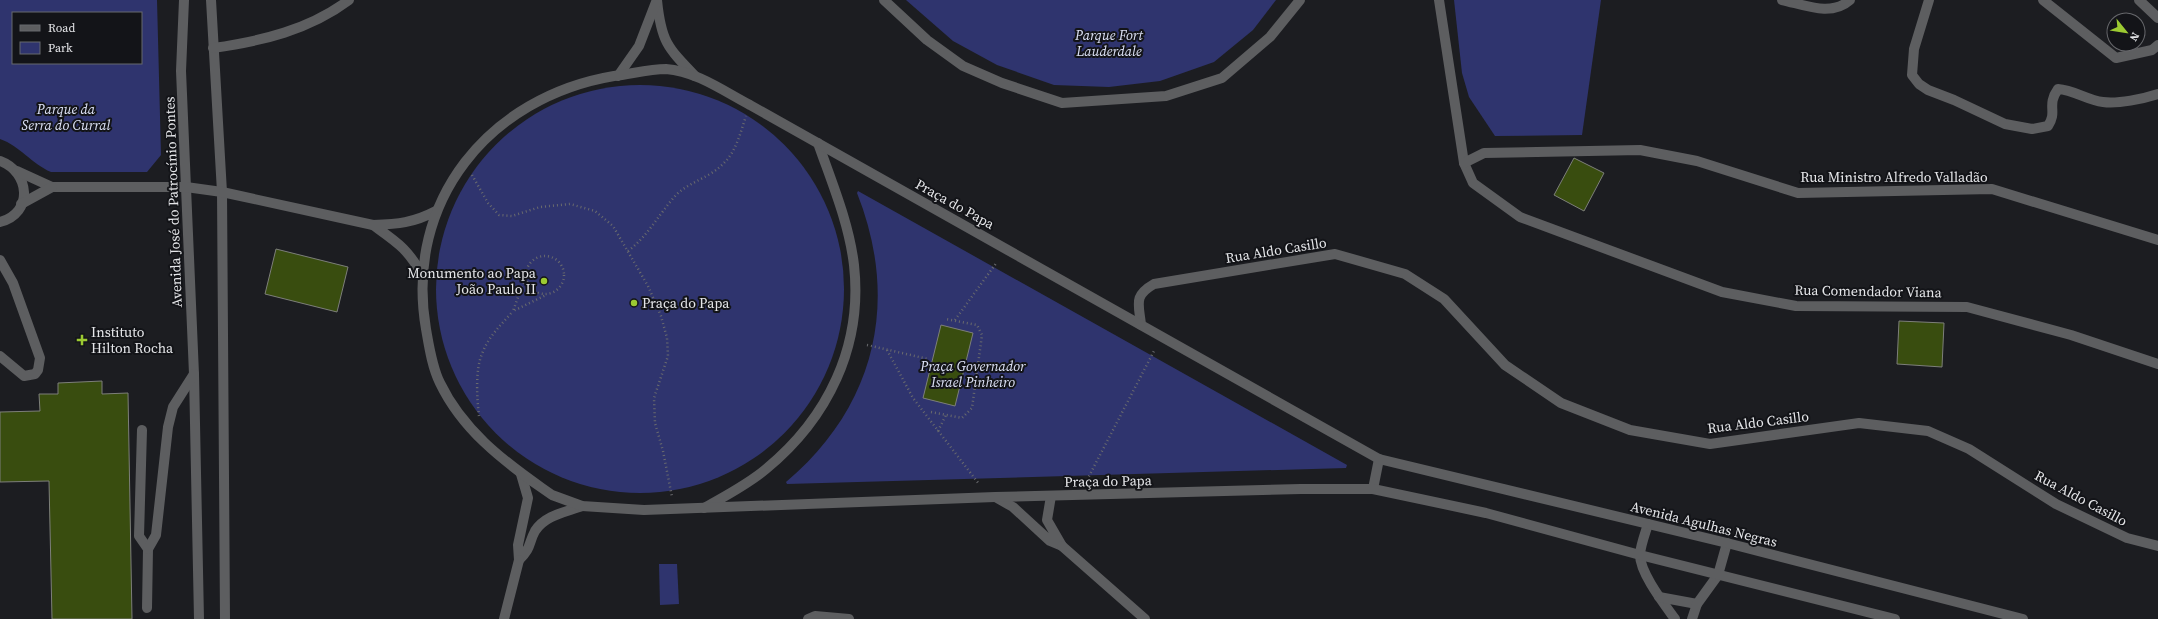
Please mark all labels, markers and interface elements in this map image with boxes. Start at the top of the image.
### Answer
legend [12,12,142,64]
north arrow [2106,12,2146,52]
text: Road [48,20,75,36]
park label: Parque Fort Lauderdale [1074,25,1144,61]
text: N [2126,30,2143,44]
text: Park [48,40,73,56]
street label: Avenida José do Patrocínio Pontes [159,96,187,308]
park label: Parque da Serra do Curral [22,99,110,135]
street label: Rua Ministro Alfredo Valladão [1800,167,1988,187]
street label: Praça do Papa [912,174,999,234]
street label: Rua Aldo Casillo [1224,232,1328,268]
place label: Monumento ao Papa João Paulo II [407,263,537,299]
marker: Monumento ao Papa João Paulo II [539,276,549,286]
street label: Rua Comendador Viana [1794,280,1943,302]
place label: Praça do Papa [642,293,730,313]
marker: Praça do Papa [629,298,639,308]
place label: Instituto Hilton Rocha [91,322,174,358]
marker: Instituto Hilton Rocha [76,334,88,346]
park label: Praça Governador Israel Pinheiro [919,356,1026,392]
street label: Rua Aldo Casillo [1706,406,1810,438]
street label: Rua Aldo Casillo [2031,465,2131,531]
street label: Praça do Papa [1064,470,1153,492]
street label: Avenida Agulhas Negras [1629,496,1779,552]

